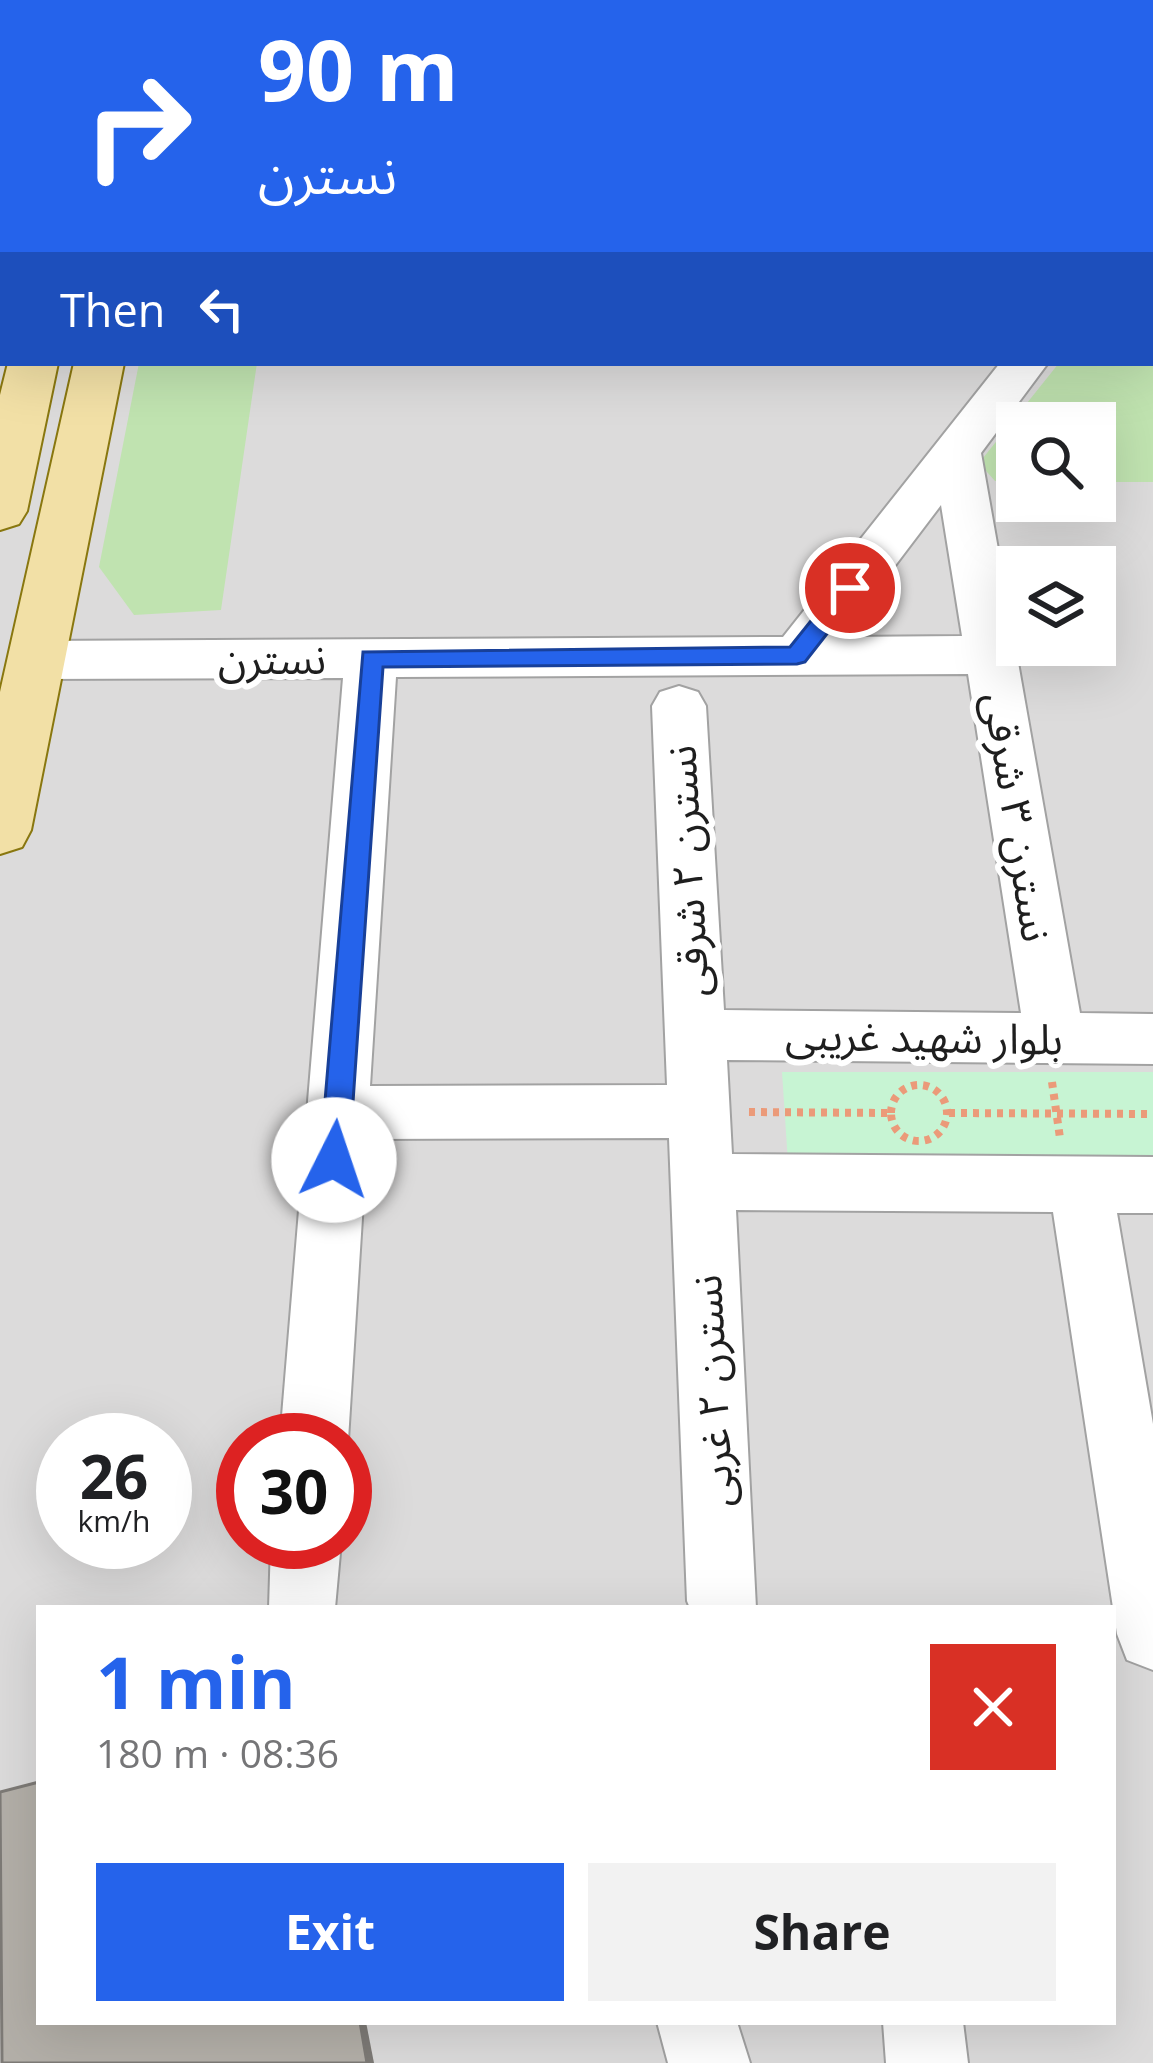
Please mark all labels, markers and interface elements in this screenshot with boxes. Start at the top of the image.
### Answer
text: 90 m [258,11,458,126]
icon: right [60,48,216,204]
text: نسترن [258,136,397,210]
icon: left [189,276,255,342]
text: Then [60,279,165,340]
map controls [996,402,1116,666]
button: search [996,402,1116,522]
pin [799,537,901,639]
button: layers [996,546,1116,666]
icon: arrive [817,555,883,621]
street label: نسترن [218,629,326,686]
street label: نسترن ۳ شرقی [972,688,1067,946]
street label: نسترن ۲ شرقی [650,744,721,998]
street label: بلوار شهید غریبی [785,1005,1063,1066]
position arrow [271,1097,397,1223]
street label: نسترن ۲ غربی [676,1273,745,1509]
speed limit sign: 30 [216,1413,372,1569]
text: 26 [80,1435,148,1517]
text: km/h [78,1500,150,1541]
text: 1 min [96,1632,296,1730]
button: close [930,1644,1056,1770]
text: 180 m · 08:36 [96,1726,339,1779]
button: Exit [96,1863,564,2001]
button: Share [588,1863,1056,2001]

